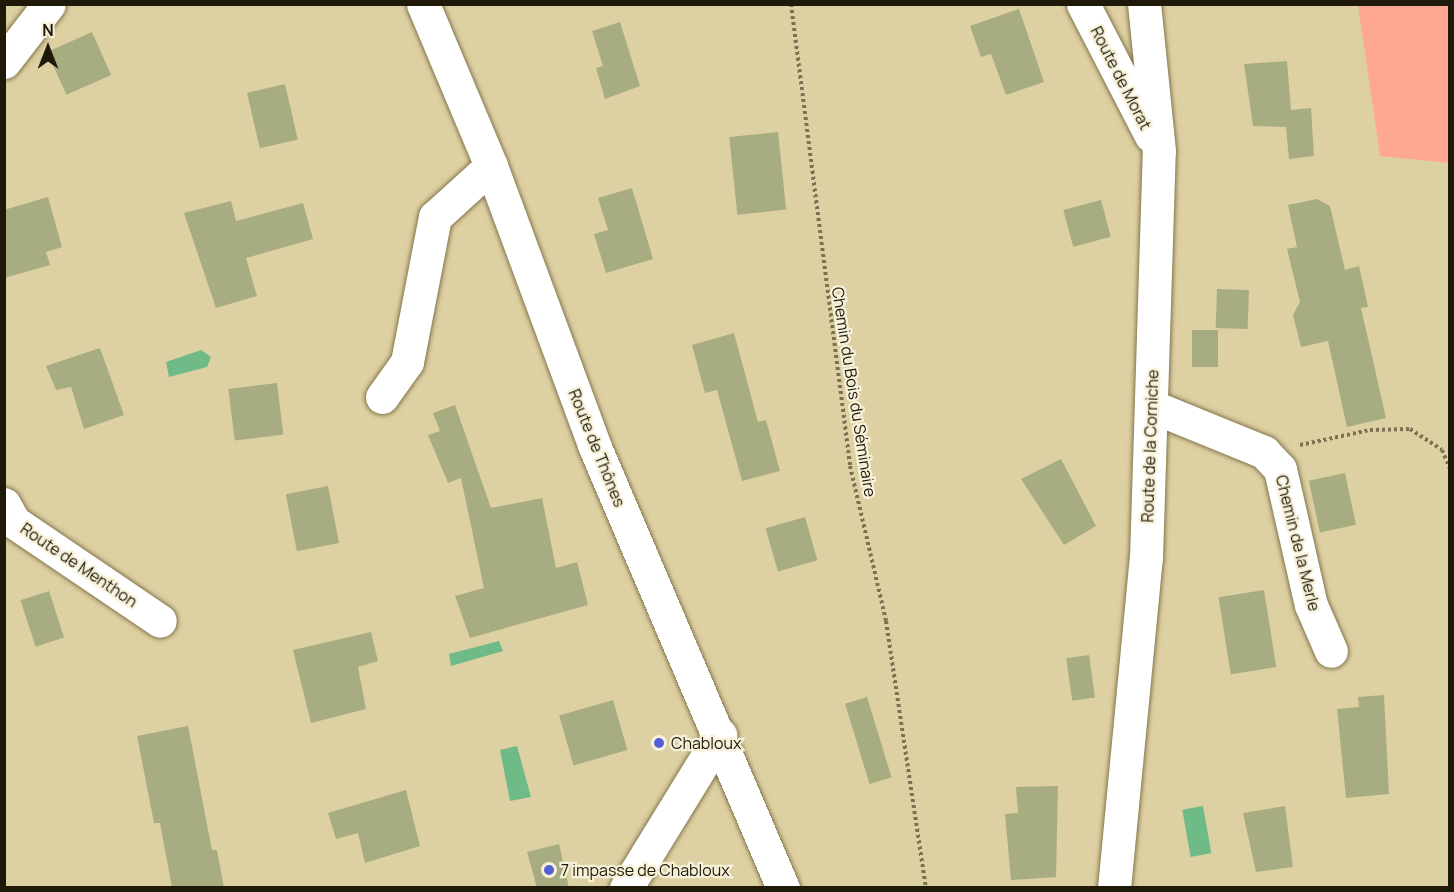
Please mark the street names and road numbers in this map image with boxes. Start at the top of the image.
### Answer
street label: Route de Morat [1087,23,1155,133]
street label: Chemin du Bois du Séminaire [828,286,880,498]
street label: Route de la Corniche [1138,369,1162,523]
street label: Route de Thônes [565,386,629,510]
street label: Chemin de la Merle [1272,473,1324,613]
street label: Route de Menthon [17,519,141,611]

